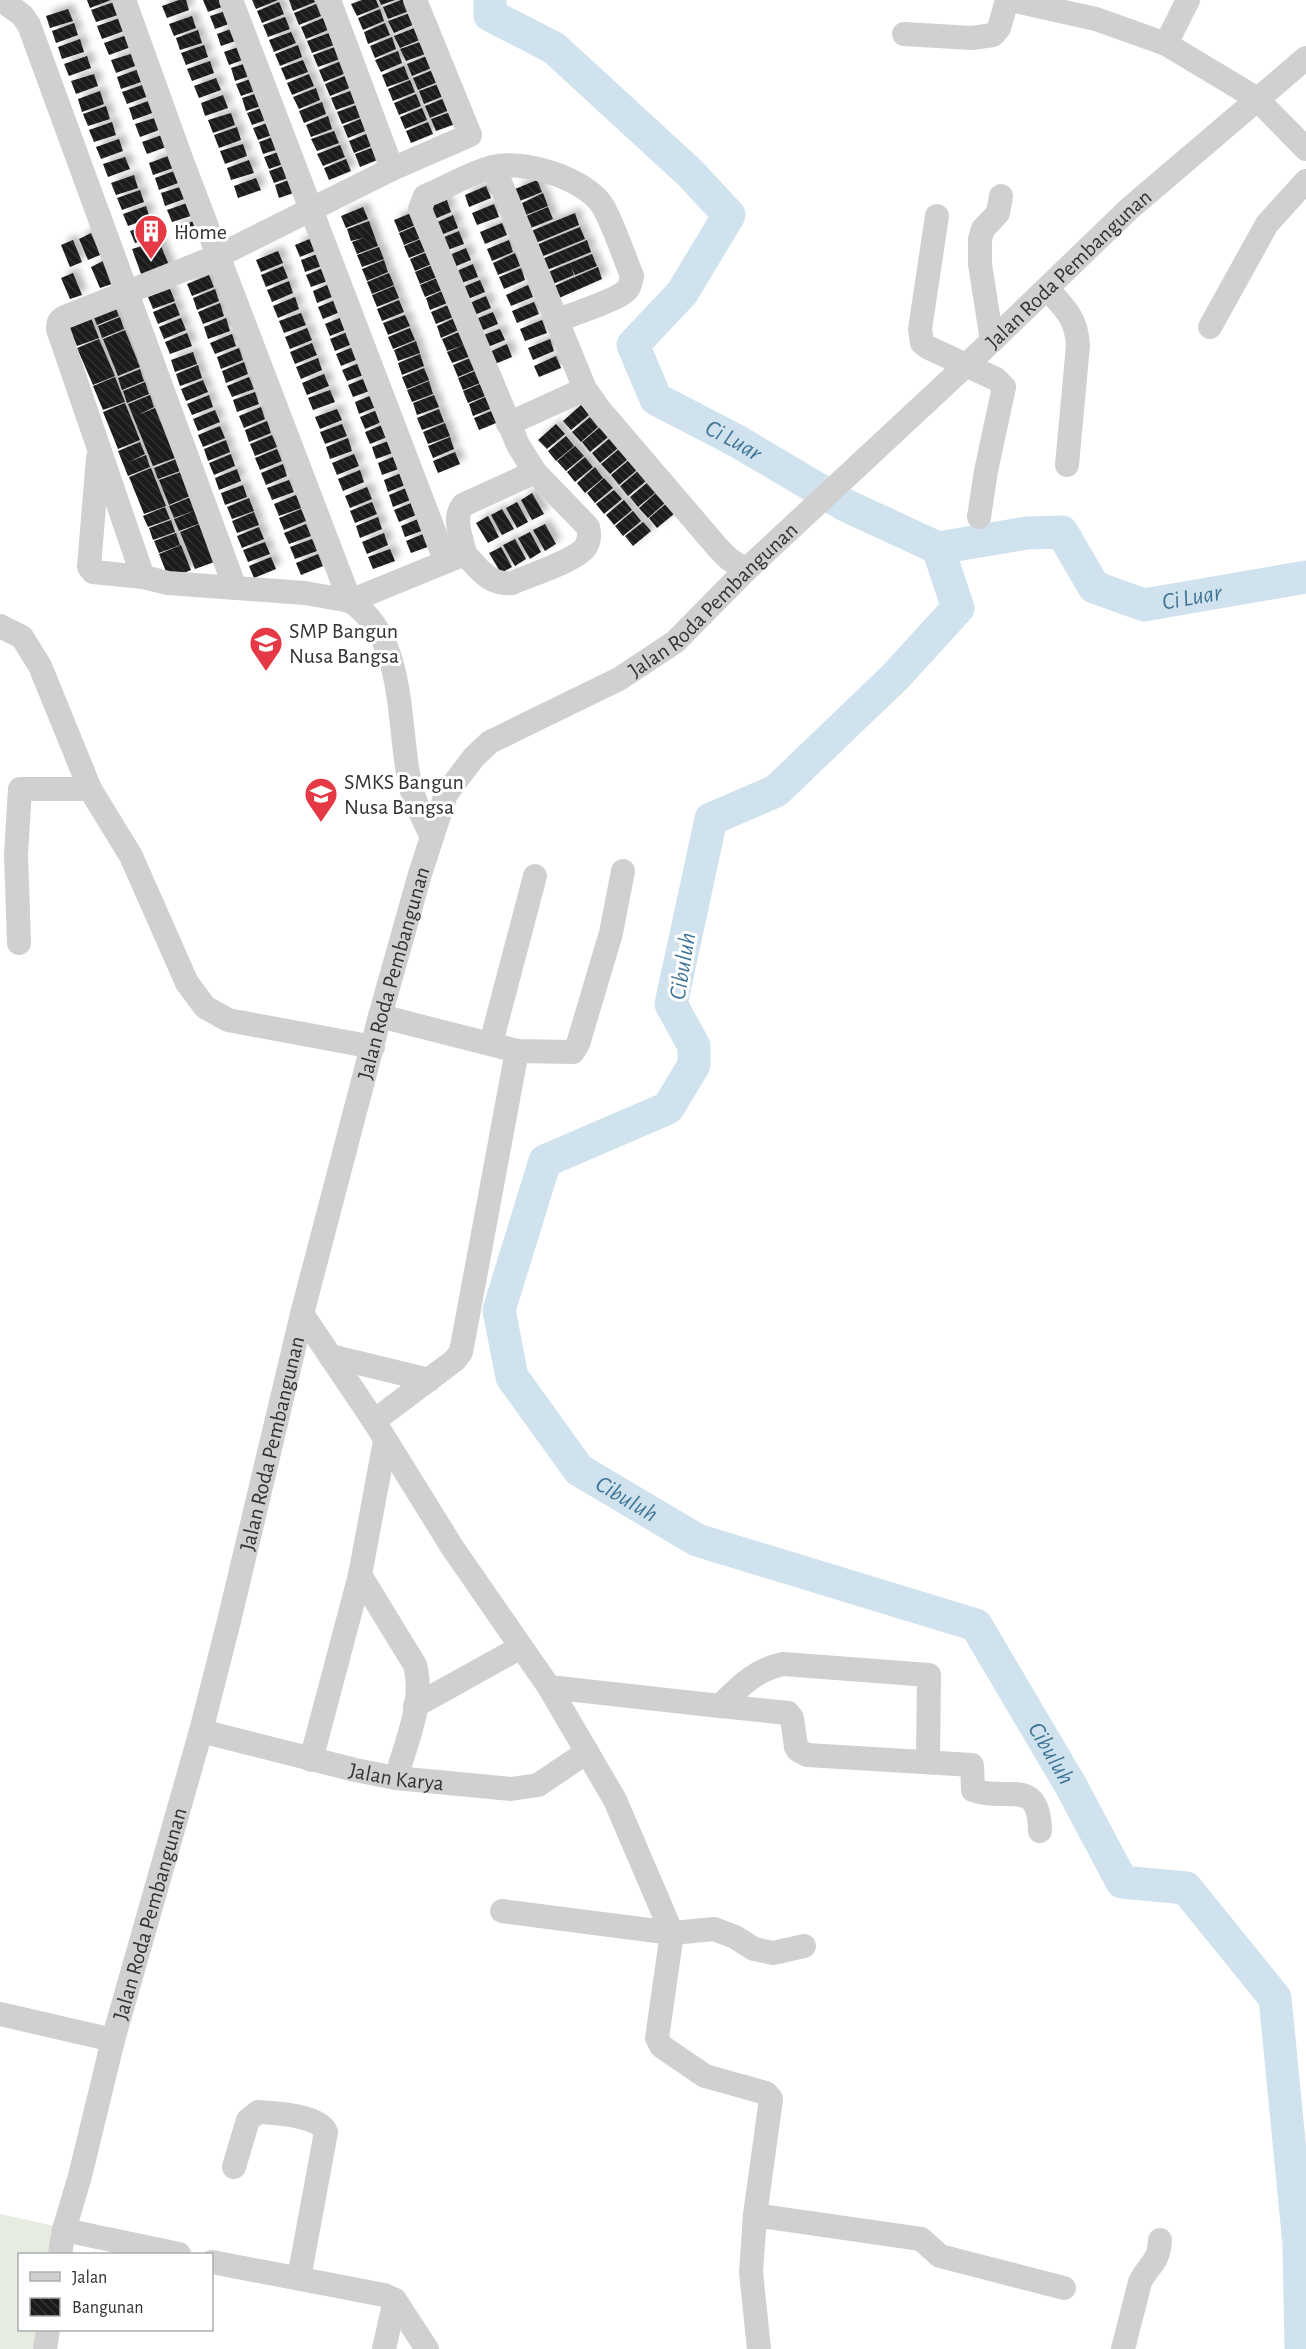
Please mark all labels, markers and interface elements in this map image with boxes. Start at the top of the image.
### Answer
street label: Jalan Roda Pembangunan [982,185,1156,353]
building icon: Home [133,213,169,260]
place label: Home [174,221,227,243]
water label: Ci Luar [701,416,766,466]
street label: Jalan Roda Pembangunan [625,518,802,682]
water label: Ci Luar [1160,581,1225,615]
place label: SMP Bangun Nusa Bangsa [289,620,399,667]
school or university icon: SMP Bangun Nusa Bangsa [248,625,284,672]
place label: SMKS Bangun Nusa Bangsa [344,771,464,818]
school or university icon: SMKS Bangun Nusa Bangsa [303,776,339,823]
street label: Jalan Roda Pembangunan [354,864,434,1082]
water label: Cibuluh [666,931,700,1001]
street label: Jalan Roda Pembangunan [236,1334,308,1553]
water label: Cibuluh [591,1472,662,1527]
water label: Cibuluh [1023,1718,1078,1789]
street label: Jalan Karya [347,1759,445,1795]
street label: Jalan Roda Pembangunan [109,1805,191,2023]
legend [18,2253,213,2331]
text: Jalan [72,2269,107,2287]
text: Bangunan [72,2299,144,2317]

